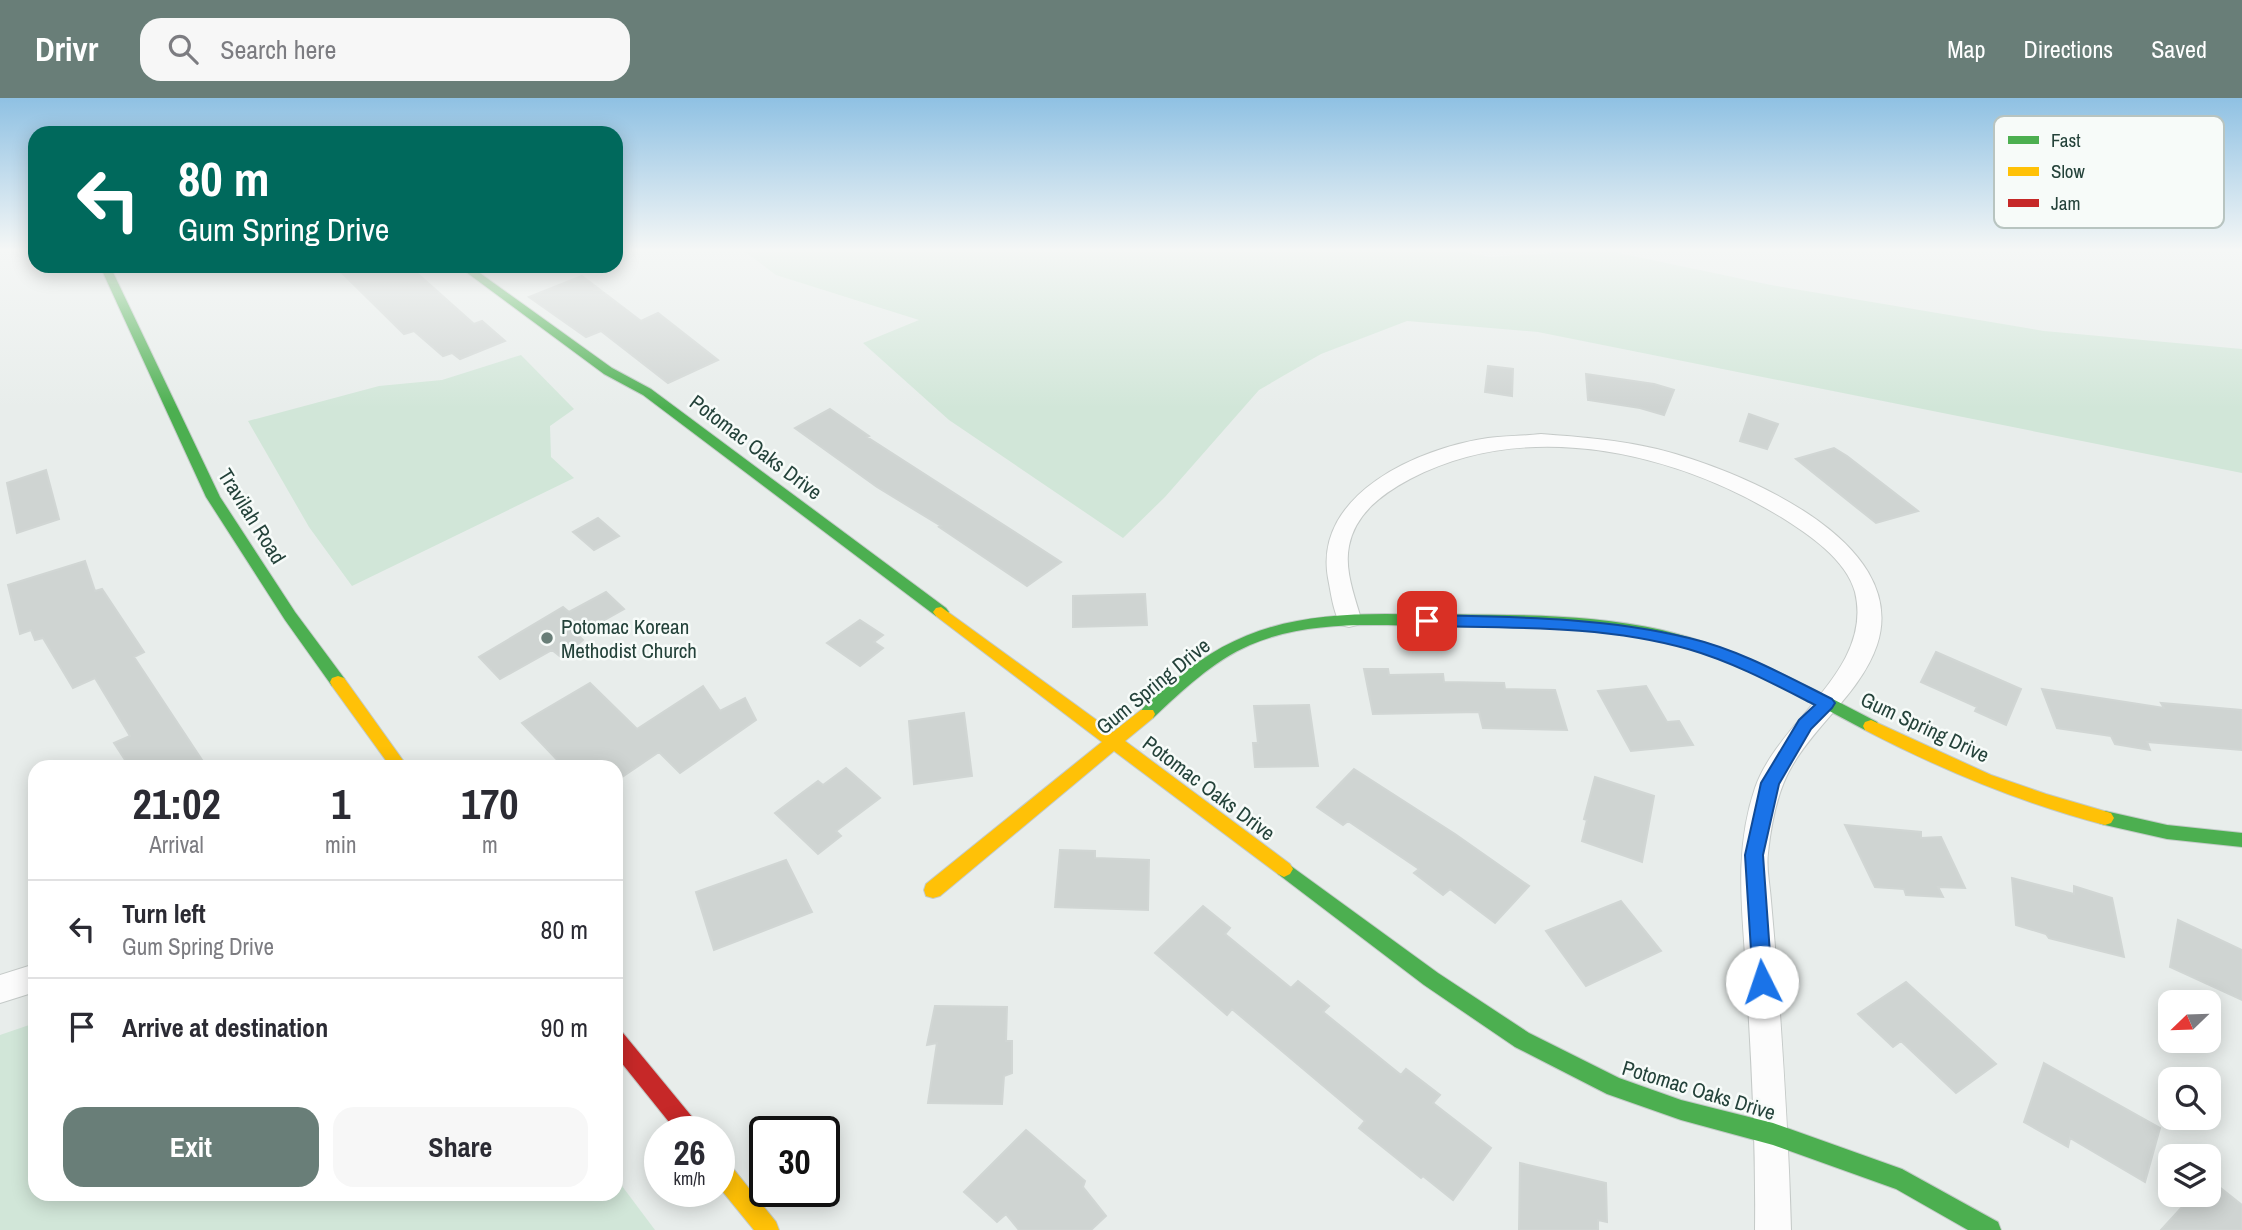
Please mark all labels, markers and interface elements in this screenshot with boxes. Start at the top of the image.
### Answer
search box [140,18,630,81]
text: Drivr [35,27,98,71]
icon: search [164,30,202,68]
text: Search here [220,32,336,67]
text: Map [1947,33,1985,65]
text: Directions [2023,33,2113,65]
text: Saved [2151,33,2207,65]
legend [1994,116,2224,228]
text: Fast [2051,127,2081,153]
text: 80 m [178,145,270,211]
icon: left [63,154,154,245]
text: Slow [2051,158,2086,184]
text: Jam [2051,190,2080,216]
text: Gum Spring Drive [178,208,389,251]
street label: Potomac Oaks Drive [684,388,828,506]
street label: Travilah Road [211,463,293,569]
pin [1397,591,1457,651]
icon: arrive [1408,602,1446,640]
place label: Potomac Korean Methodist Church [561,612,697,665]
marker: Potomac Korean Methodist Church [539,630,555,646]
street label: Gum Spring Drive [1090,631,1216,741]
street label: Gum Spring Drive [1856,685,1994,769]
street label: Potomac Oaks Drive [1137,729,1281,847]
text: 21:02 [133,776,221,832]
text: 1 [331,776,350,832]
text: 170 [461,776,519,832]
text: Arrival [149,829,204,860]
text: min [325,829,357,860]
text: m [482,829,498,860]
text: Turn left [122,896,206,931]
icon: left [63,910,101,948]
text: 80 m [541,912,588,947]
text: Gum Spring Drive [122,931,274,962]
position arrow [1725,945,1799,1019]
north arrow [2158,990,2221,1054]
map controls [2158,990,2221,1207]
icon: arrive [63,1008,101,1046]
text: Arrive at destination [122,1010,328,1045]
text: 90 m [541,1010,588,1045]
street label: Potomac Oaks Drive [1619,1053,1779,1127]
button: search [2158,1067,2221,1130]
button: Exit [63,1107,319,1187]
button: Share [333,1107,588,1187]
speed limit sign: 30 [749,1116,840,1207]
text: 26 [674,1129,705,1176]
button: layers [2158,1144,2221,1207]
text: km/h [674,1166,706,1191]

